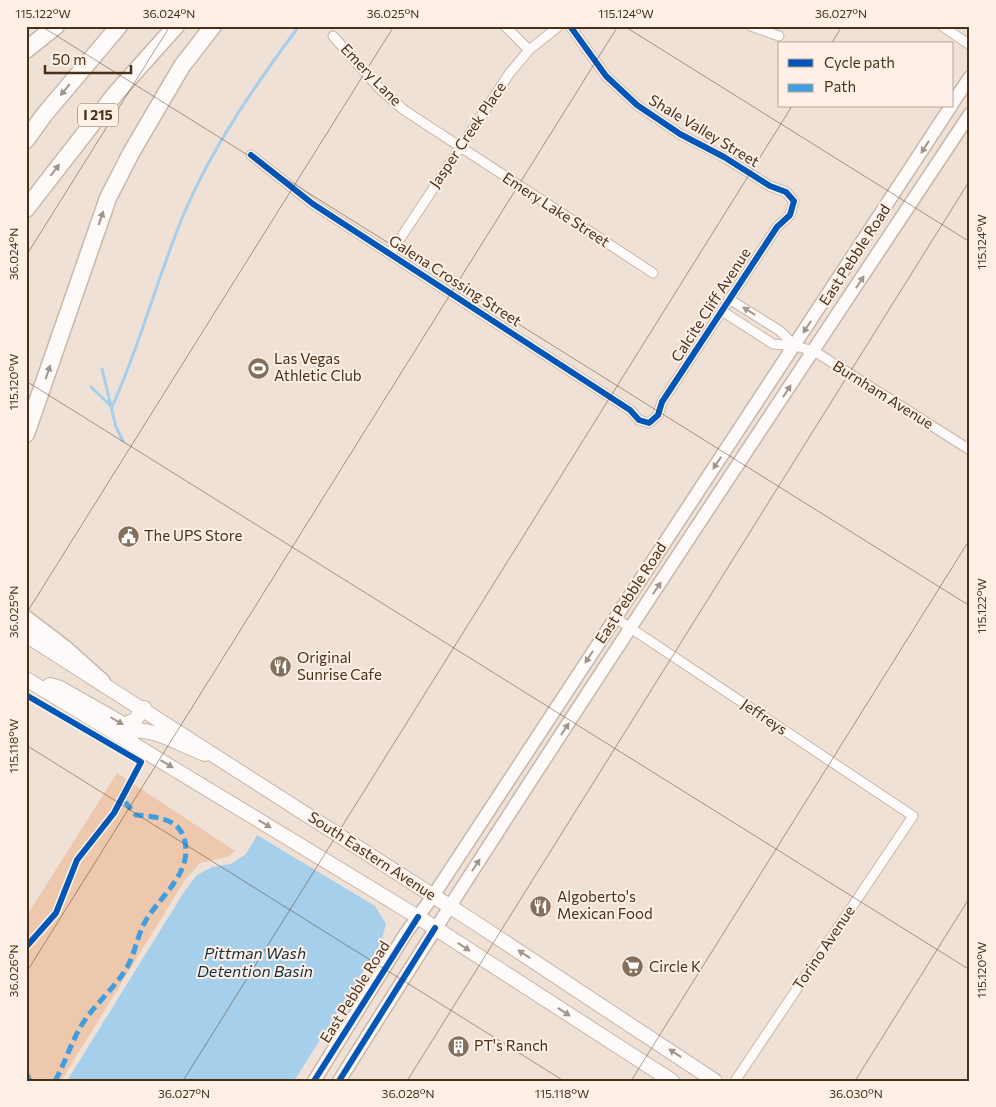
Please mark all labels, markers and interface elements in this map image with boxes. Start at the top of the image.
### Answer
text: 115.122°W [15,6,71,20]
text: 36.024°N [143,6,195,20]
text: 36.025°N [367,6,419,20]
text: 115.124°W [598,6,654,20]
text: 36.027°N [815,6,867,20]
street label: Emery Lane [338,39,406,109]
scale bar [45,42,131,74]
legend [778,42,954,108]
text: 50 m [52,50,86,68]
text: Cycle path [824,53,895,71]
text: Path [824,77,856,95]
street label: Jasper Creek Place [425,78,509,191]
one-way arrow [59,83,70,96]
street label: Shale Valley Street [646,90,763,170]
road number: I 215 [78,104,118,126]
one-way arrow [920,141,929,154]
one-way arrow [50,163,60,177]
street label: Emery Lake Street [500,168,613,250]
street label: East Pebble Road [815,200,894,308]
one-way arrow [97,210,105,225]
text: 115.124°W [974,214,988,270]
text: 36.024°N [6,228,20,280]
street label: Galena Crossing Street [386,231,525,330]
street label: Calcite Cliff Avenue [667,244,754,365]
one-way arrow [855,275,865,288]
one-way arrow [742,306,755,316]
one-way arrow [802,321,812,334]
place label: Las Vegas Athletic Club [274,349,362,384]
text: 115.120°W [6,354,20,410]
sports icon: Las Vegas Athletic Club [246,356,270,380]
street label: Burnham Avenue [830,356,937,432]
one-way arrow [45,364,52,379]
one-way arrow [782,385,792,398]
one-way arrow [712,456,722,469]
public building icon: The UPS Store [116,524,140,548]
place label: The UPS Store [144,526,242,544]
street label: East Pebble Road [591,538,670,646]
text: 115.122°W [974,578,988,634]
one-way arrow [652,582,662,595]
text: 36.025°N [6,586,20,638]
place label: Original Sunrise Cafe [297,648,382,683]
one-way arrow [584,650,594,663]
restaurant icon: Original Sunrise Cafe [269,655,293,679]
street label: Jeffreys [738,694,791,738]
one-way arrow [111,716,124,725]
text: 115.118°W [6,719,20,773]
one-way arrow [560,722,569,735]
one-way arrow [161,760,174,769]
street label: South Eastern Avenue [305,807,440,903]
one-way arrow [259,819,272,829]
one-way arrow [471,858,481,872]
place label: Algoberto's Mexican Food [557,887,653,922]
restaurant icon: Algoberto's Mexican Food [529,894,553,918]
street label: Torino Avenue [788,902,858,993]
street label: East Pebble Road [316,937,393,1046]
one-way arrow [458,942,471,952]
text: 115.120°W [974,942,988,998]
water label: Pittman Wash Detention Basin [197,943,313,980]
text: 36.026°N [6,945,20,997]
one-way arrow [517,949,530,959]
supermarket icon: Circle K [621,955,645,979]
place label: Circle K [649,957,701,975]
one-way arrow [557,1007,571,1017]
building icon: PT's Ranch [446,1034,470,1058]
place label: PT's Ranch [474,1036,548,1054]
one-way arrow [669,1048,682,1058]
text: 36.027°N [158,1086,210,1100]
text: 36.028°N [382,1086,434,1100]
text: 115.118°W [535,1086,589,1100]
text: 36.030°N [829,1086,883,1100]

